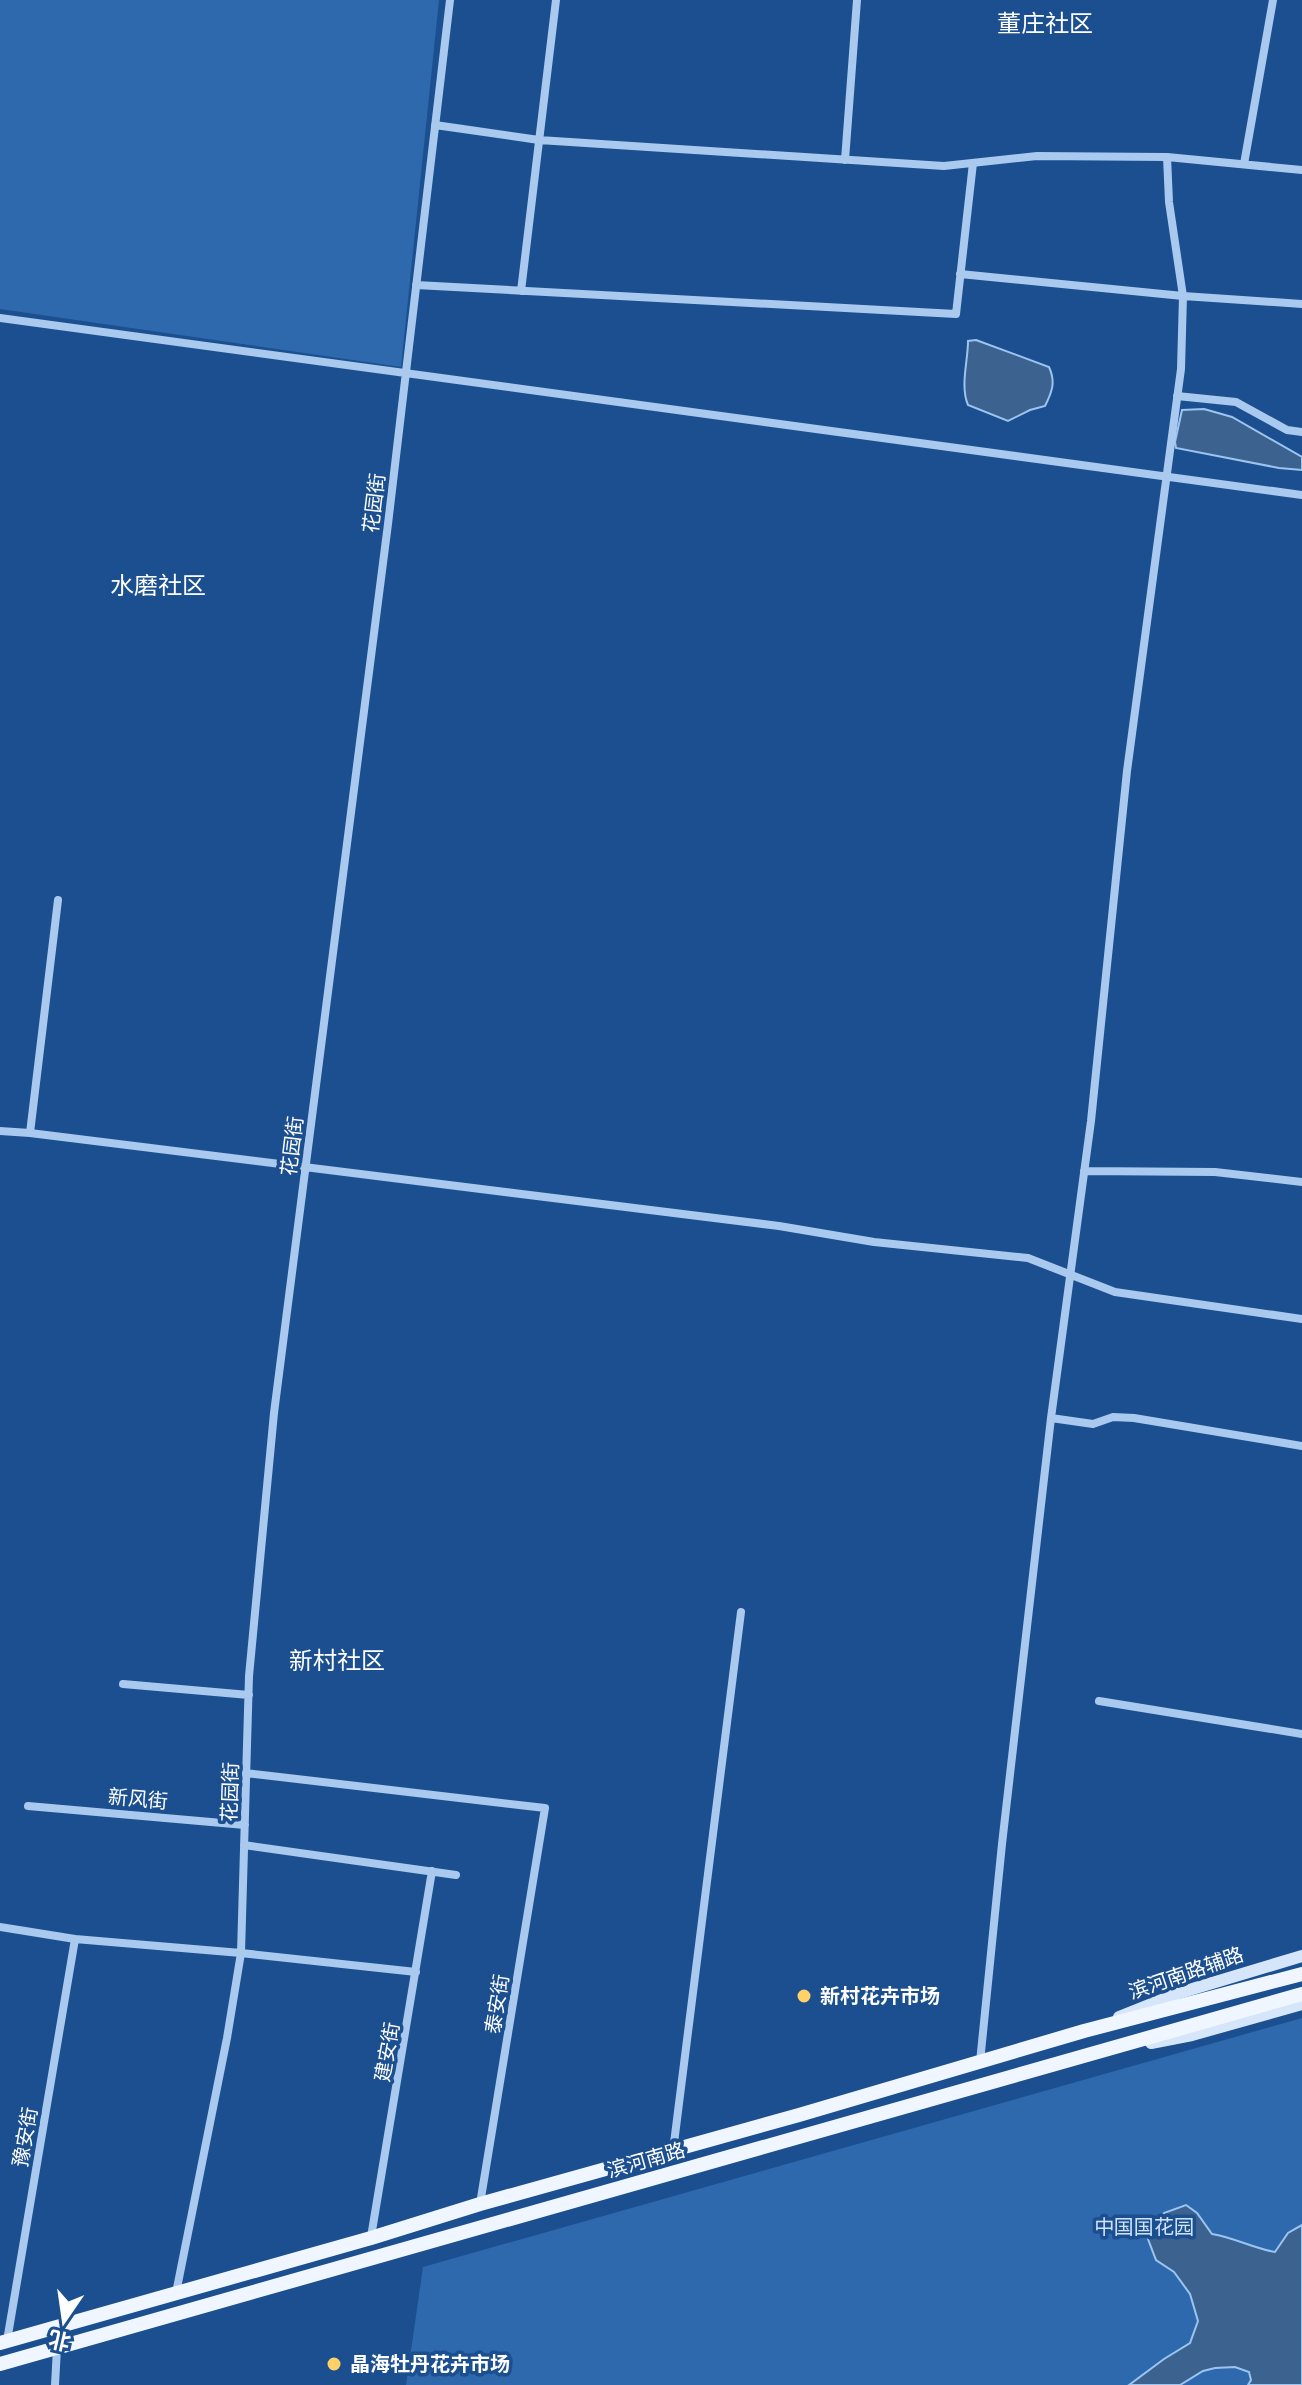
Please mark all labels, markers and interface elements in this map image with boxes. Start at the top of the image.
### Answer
district label: 董庄社区 [997,8,1093,37]
street label: 花园街 [357,472,389,534]
district label: 水磨社区 [110,570,206,599]
street label: 花园街 [275,1115,307,1177]
district label: 新村社区 [289,1645,385,1674]
street label: 花园街 [216,1762,242,1822]
street label: 新风街 [107,1783,169,1813]
street label: 滨河南路辅路 [1125,1941,1246,2003]
street label: 泰安街 [479,1972,513,2035]
place label: 新村花卉市场 [820,1983,940,2007]
marker: 新村花卉市场 [795,1987,813,2005]
street label: 建安街 [369,2020,403,2083]
street label: 豫安街 [7,2105,41,2168]
street label: 滨河南路 [604,2136,687,2182]
park label: 中国国花园 [1094,2214,1194,2238]
north arrow [24,2281,104,2361]
text: 北 [46,2325,73,2357]
place label: 晶海牡丹花卉市场 [350,2351,510,2375]
marker: 晶海牡丹花卉市场 [325,2355,343,2373]

